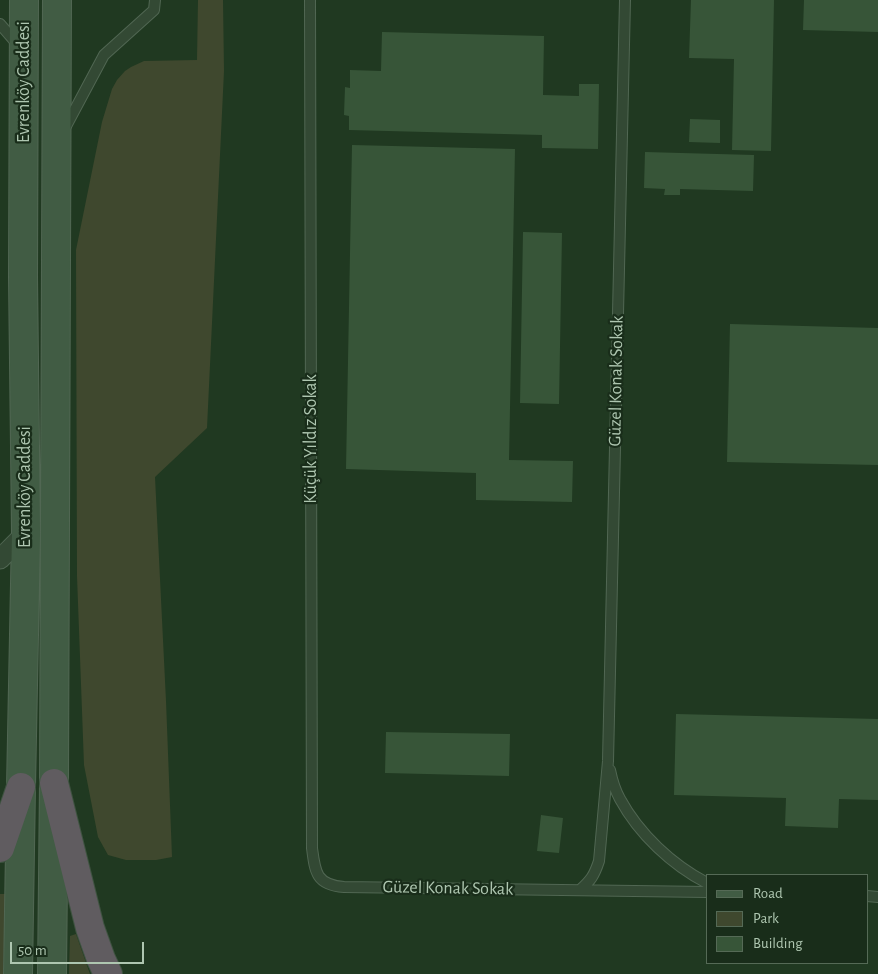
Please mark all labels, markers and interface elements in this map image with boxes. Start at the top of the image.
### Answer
street label: Evrenköy Caddesi [13,21,35,143]
street label: Güzel Konak Sokak [604,315,628,447]
street label: Küçük Yıldız Sokak [300,374,322,504]
street label: Evrenköy Caddesi [14,426,36,548]
legend [706,874,868,964]
street label: Güzel Konak Sokak [382,876,514,900]
text: Road [753,886,783,901]
text: Park [753,911,779,926]
scale bar [12,932,146,964]
text: Building [753,936,803,951]
text: 50 m [18,943,47,958]

